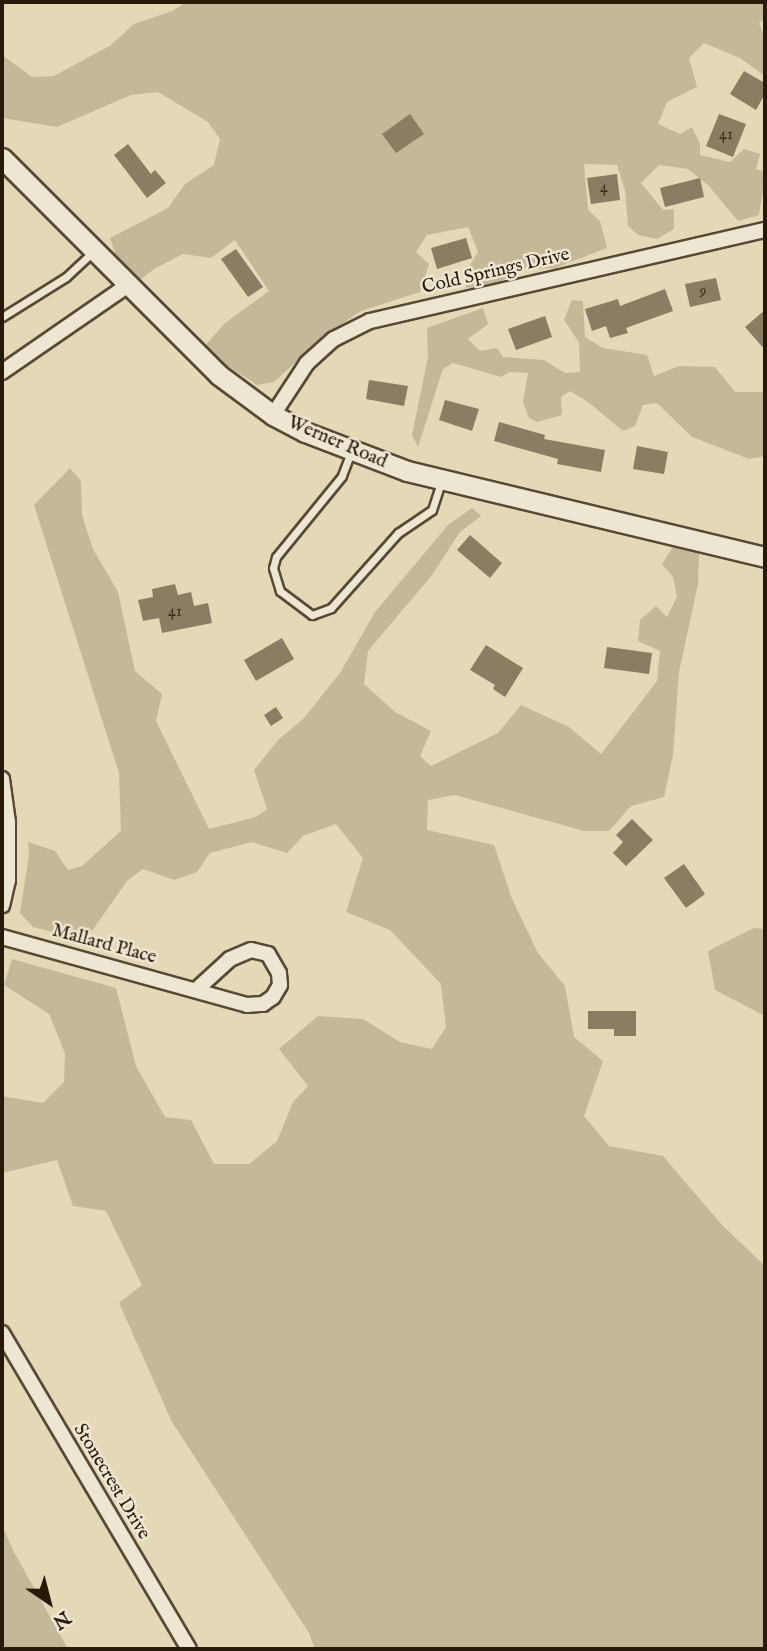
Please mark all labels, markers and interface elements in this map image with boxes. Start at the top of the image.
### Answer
house number: 41 [719,125,733,145]
house number: 4 [600,178,608,198]
street label: Cold Springs Drive [420,244,572,300]
house number: 9 [700,282,706,302]
street label: Werner Road [284,412,390,474]
house number: 41 [168,602,182,622]
street label: Mallard Place [49,920,159,970]
street label: Stonecrest Drive [68,1420,154,1544]
north arrow [14,1567,84,1637]
text: N [47,1605,75,1634]

